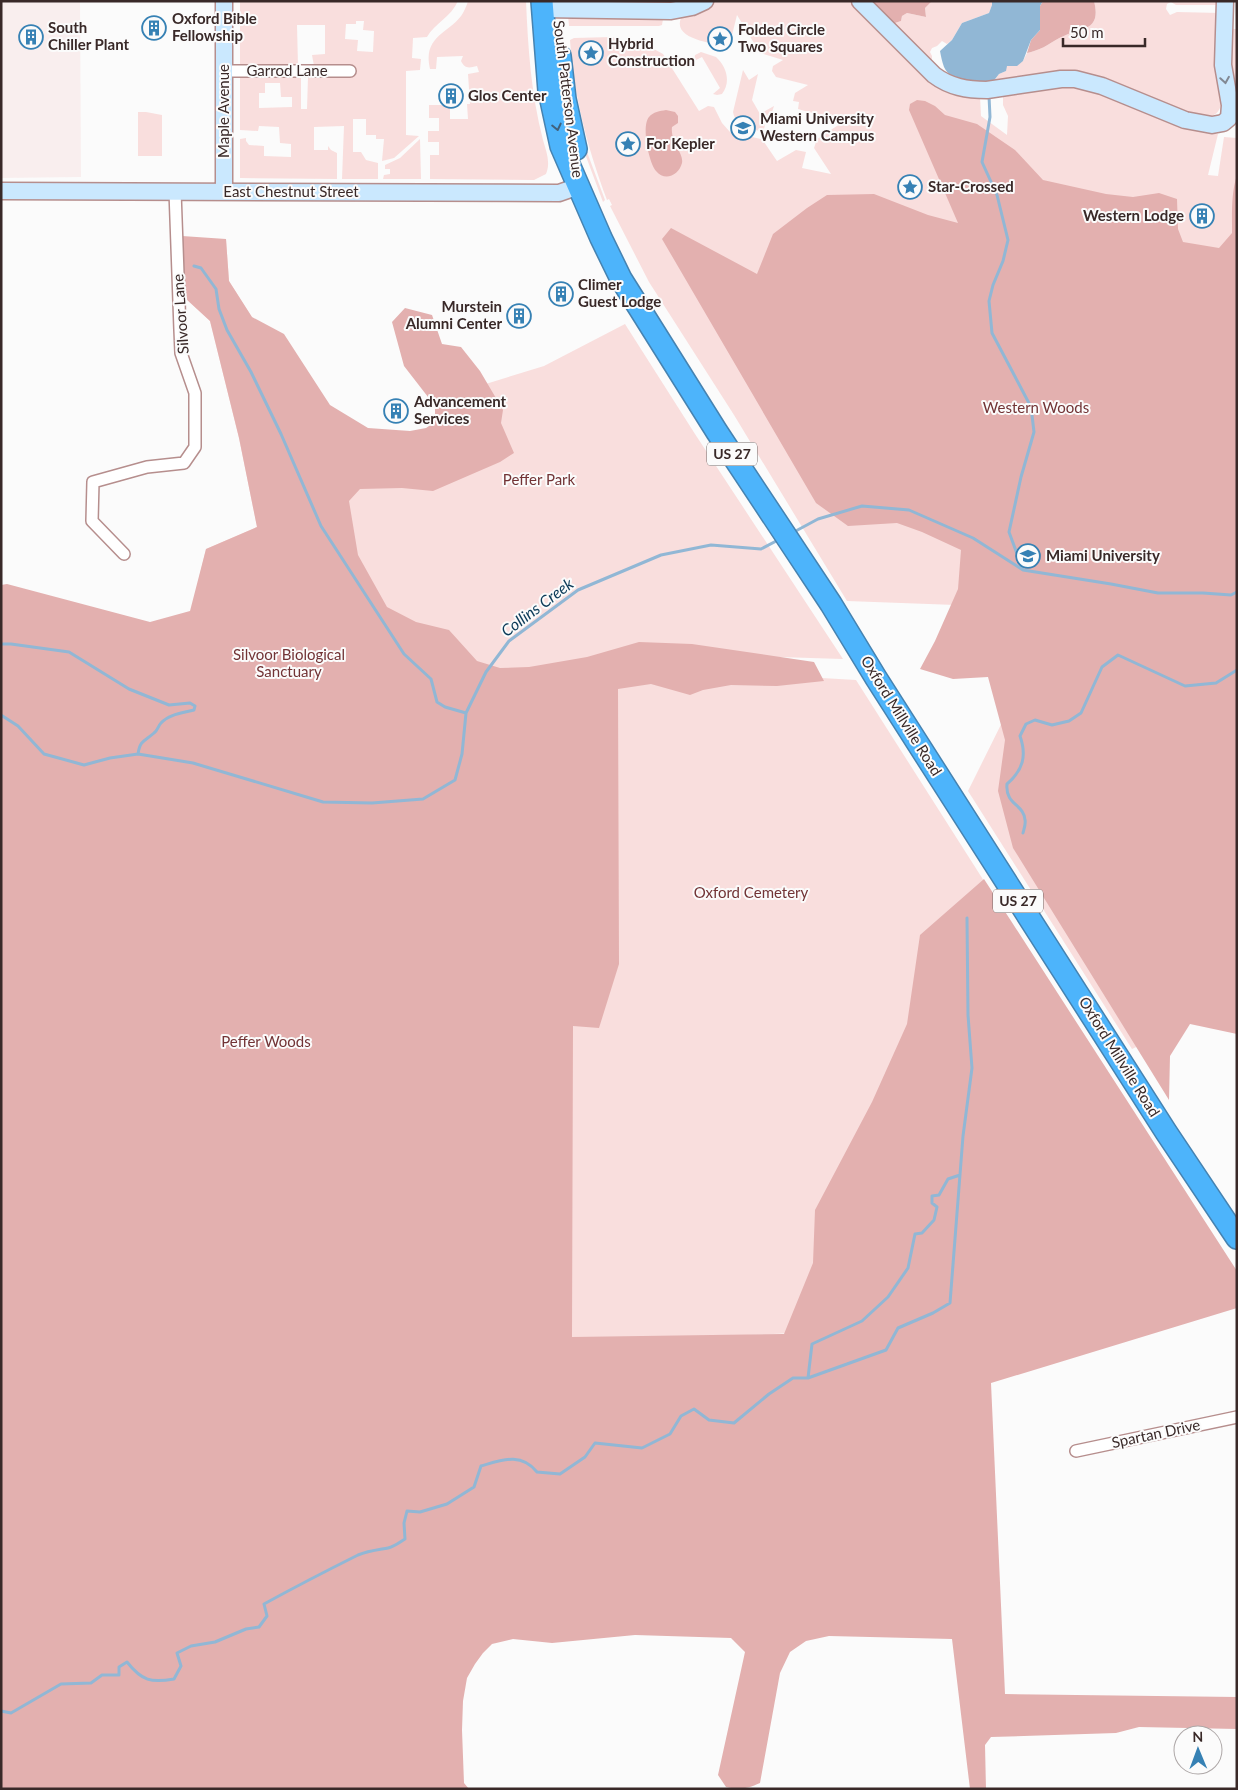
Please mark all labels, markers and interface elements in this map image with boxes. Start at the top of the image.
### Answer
place label: Oxford Bible Fellowship [172,9,257,44]
building icon: Oxford Bible Fellowship [141,15,167,41]
scale bar [1063,15,1146,47]
place label: South Chiller Plant [48,18,130,53]
street label: South Patterson Avenue [550,19,588,179]
place label: Folded Circle Two Squares [738,20,825,55]
text: 50 m [1070,23,1104,41]
building icon: South Chiller Plant [18,24,44,50]
place icon: Folded Circle Two Squares [707,26,733,52]
place label: Hybrid Construction [608,34,695,69]
place icon: Hybrid Construction [578,40,604,66]
street label: Garrod Lane [246,61,328,79]
street label: Maple Avenue [214,64,232,158]
one-way arrow [1220,75,1230,84]
building icon: Glos Center [438,83,464,109]
place label: Glos Center [468,86,547,104]
place label: Miami University Western Campus [760,109,875,144]
school or university icon: Miami University Western Campus [730,115,756,141]
one-way arrow [551,122,561,131]
place icon: For Kepler [615,131,641,157]
place label: For Kepler [646,134,715,152]
place icon: Star-Crossed [897,174,923,200]
place label: Star-Crossed [928,177,1014,195]
street label: East Chestnut Street [223,182,359,200]
building icon: Western Lodge [1189,203,1215,229]
place label: Western Lodge [1083,206,1184,224]
street label: Silvoor Lane [168,273,192,355]
place label: Climer Guest Lodge [578,275,661,310]
building icon: Climer Guest Lodge [548,281,574,307]
place label: Murstein Alumni Center [405,297,502,332]
building icon: Murstein Alumni Center [506,303,532,329]
place label: Advancement Services [413,392,507,427]
building icon: Advancement Services [383,398,409,424]
park label: Western Woods [983,398,1089,416]
road number: US 27 [707,442,757,466]
park label: Peffer Park [503,470,576,488]
school or university icon: Miami University [1015,543,1041,569]
place label: Miami University [1046,546,1160,564]
water label: Collins Creek [497,573,577,640]
park label: Silvoor Biological Sanctuary [233,645,345,680]
street label: Oxford Millville Road [858,652,946,779]
park label: Oxford Cemetery [694,883,809,901]
road number: US 27 [993,889,1043,912]
street label: Oxford Millville Road [1076,993,1164,1120]
park label: Peffer Woods [221,1032,311,1050]
street label: Spartan Drive [1110,1415,1202,1451]
north arrow [1173,1725,1223,1775]
text: N [1192,1728,1203,1745]

